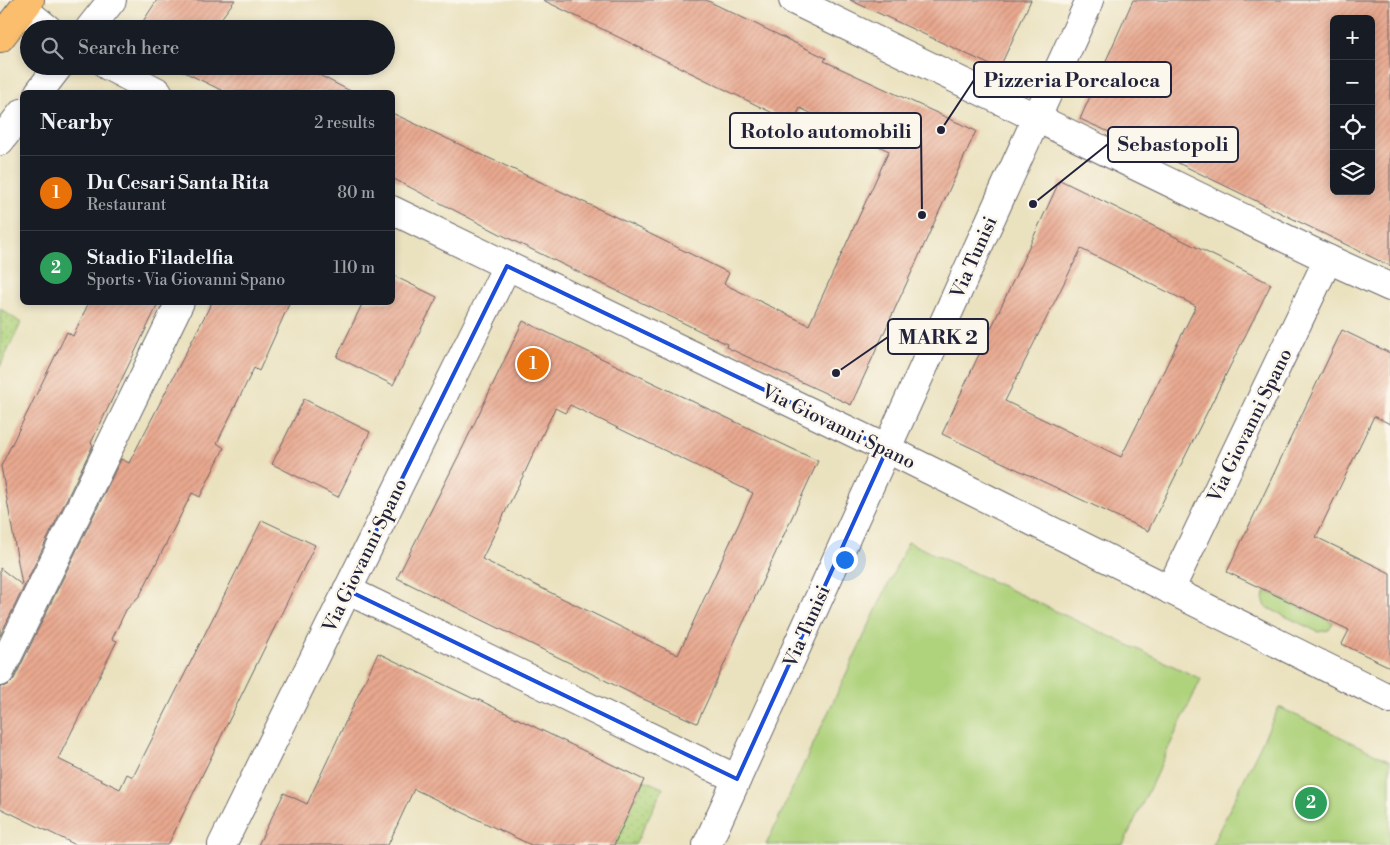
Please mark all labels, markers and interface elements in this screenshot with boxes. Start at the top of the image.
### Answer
map controls [1330,15,1375,195]
button: + [1330,15,1375,60]
search box [20,20,395,75]
icon: search [38,34,66,62]
text: Search here [78,36,179,60]
button: − [1330,60,1375,105]
callout: Pizzeria Porcaloca [974,62,1171,97]
text: Pizzeria Porcaloca [984,69,1160,94]
button: locate [1330,105,1375,150]
text: Nearby [40,110,113,136]
text: 2 results [314,113,375,133]
callout: Rotolo automobili [730,113,921,148]
text: Rotolo automobili [741,120,912,145]
callout: Sebastopoli [1108,127,1238,162]
text: Sebastopoli [1118,133,1229,158]
button: layers [1330,150,1375,195]
text: Du Cesari Santa Rita [87,171,269,195]
text: 1 [52,183,60,203]
text: 80 m [337,183,375,203]
text: Restaurant [87,195,166,215]
street label: Via Tunisi [945,213,1003,303]
text: Stadio Filadelfia [87,246,234,270]
text: 2 [51,258,61,278]
text: 110 m [333,258,375,278]
text: Sports · Via Giovanni Spano [87,270,285,290]
callout: MARK 2 [888,319,988,354]
text: MARK 2 [898,326,978,351]
pin: 1 [517,345,549,383]
street label: Via Giovanni Spano [1202,345,1298,507]
street label: Via Giovanni Spano [757,379,919,475]
street label: Via Giovanni Spano [317,475,413,637]
your location [832,547,858,573]
street label: Via Tunisi [778,582,836,672]
pin: 2 [1295,784,1327,822]

